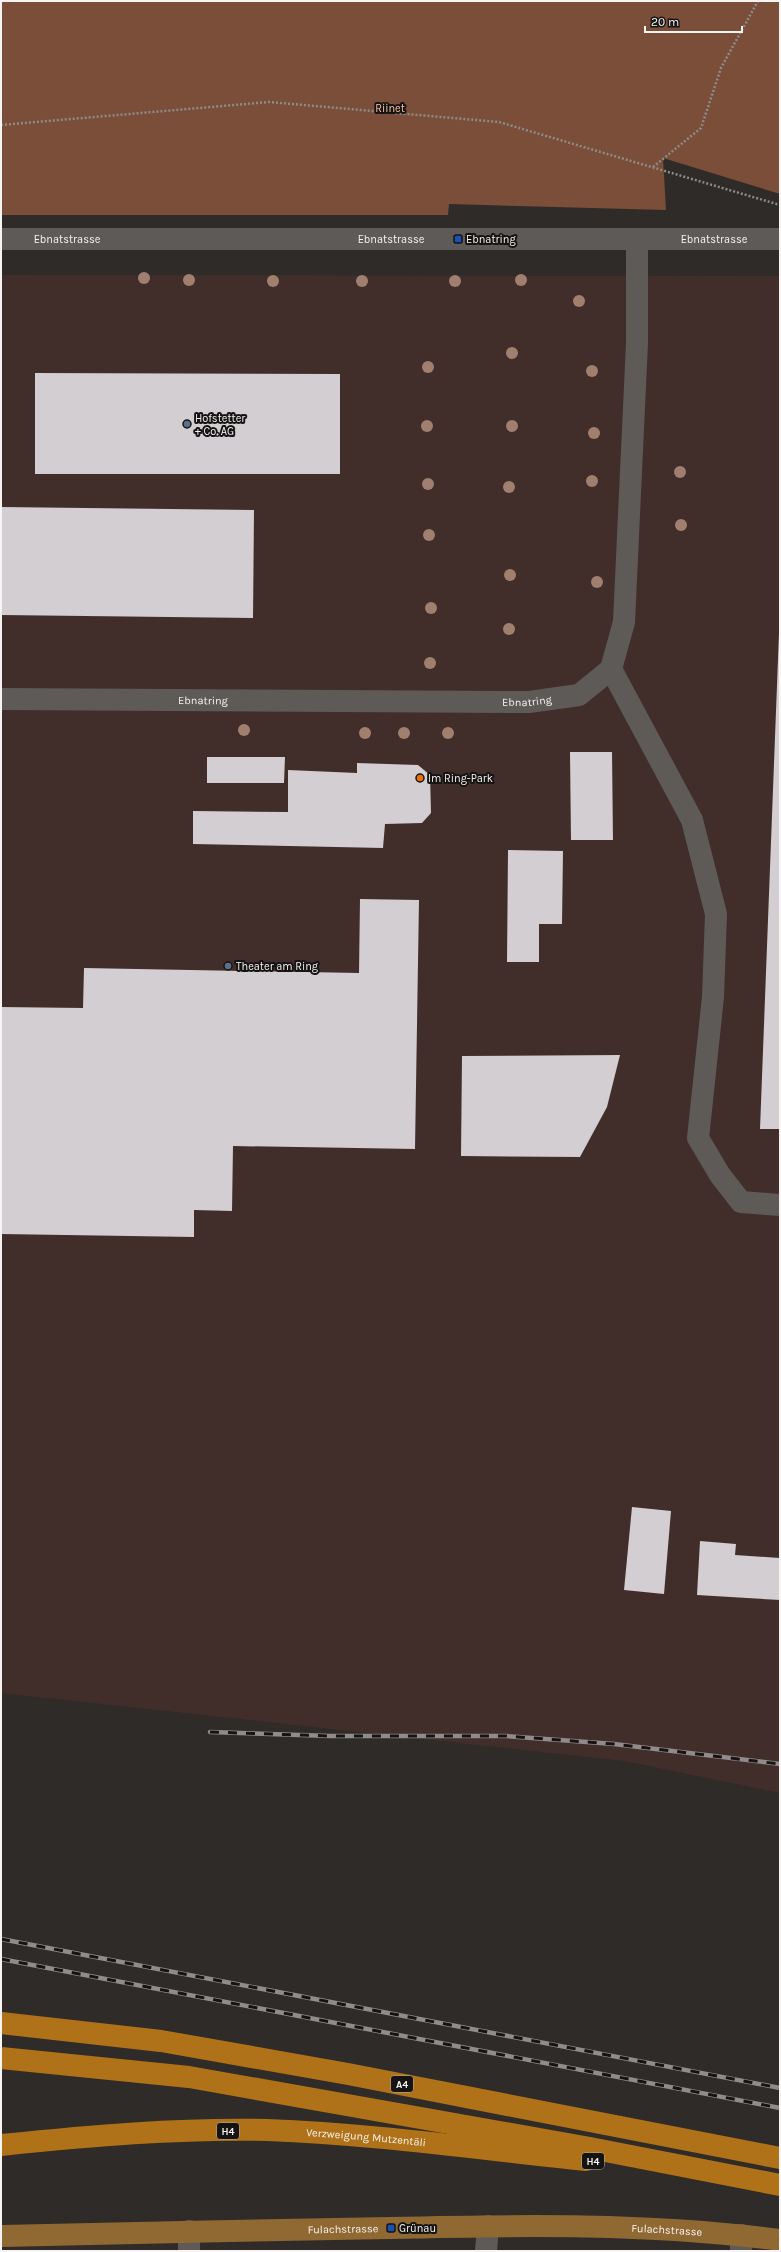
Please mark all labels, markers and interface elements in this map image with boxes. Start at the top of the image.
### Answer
scale bar [645,8,742,34]
text: 20 m [651,15,679,29]
park label: Riinet [375,102,405,115]
street label: Ebnatstrasse [34,233,101,246]
street label: Ebnatstrasse [358,233,425,246]
place label: Ebnatring [466,233,516,246]
street label: Ebnatstrasse [681,233,748,246]
marker: Ebnatring [453,234,463,244]
place label: Hofstetter + Co. AG [195,412,245,438]
marker: Hofstetter + Co. AG [182,419,192,429]
street label: Ebnatring [502,693,553,709]
street label: Ebnatring [178,694,229,707]
place label: Im Ring-Park [428,772,493,785]
marker: Im Ring-Park [415,773,425,783]
place label: Theater am Ring [236,960,319,973]
marker: Theater am Ring [223,961,233,971]
road number: A4 [391,2076,413,2092]
road number: H4 [217,2123,239,2139]
street label: Verzweigung Mutzentäli [306,2126,427,2149]
road number: H4 [582,2153,604,2169]
street label: Fulachstrasse [307,2222,379,2236]
place label: Grünau [399,2222,436,2235]
street label: Fulachstrasse [631,2222,703,2239]
marker: Grünau [386,2223,396,2233]

